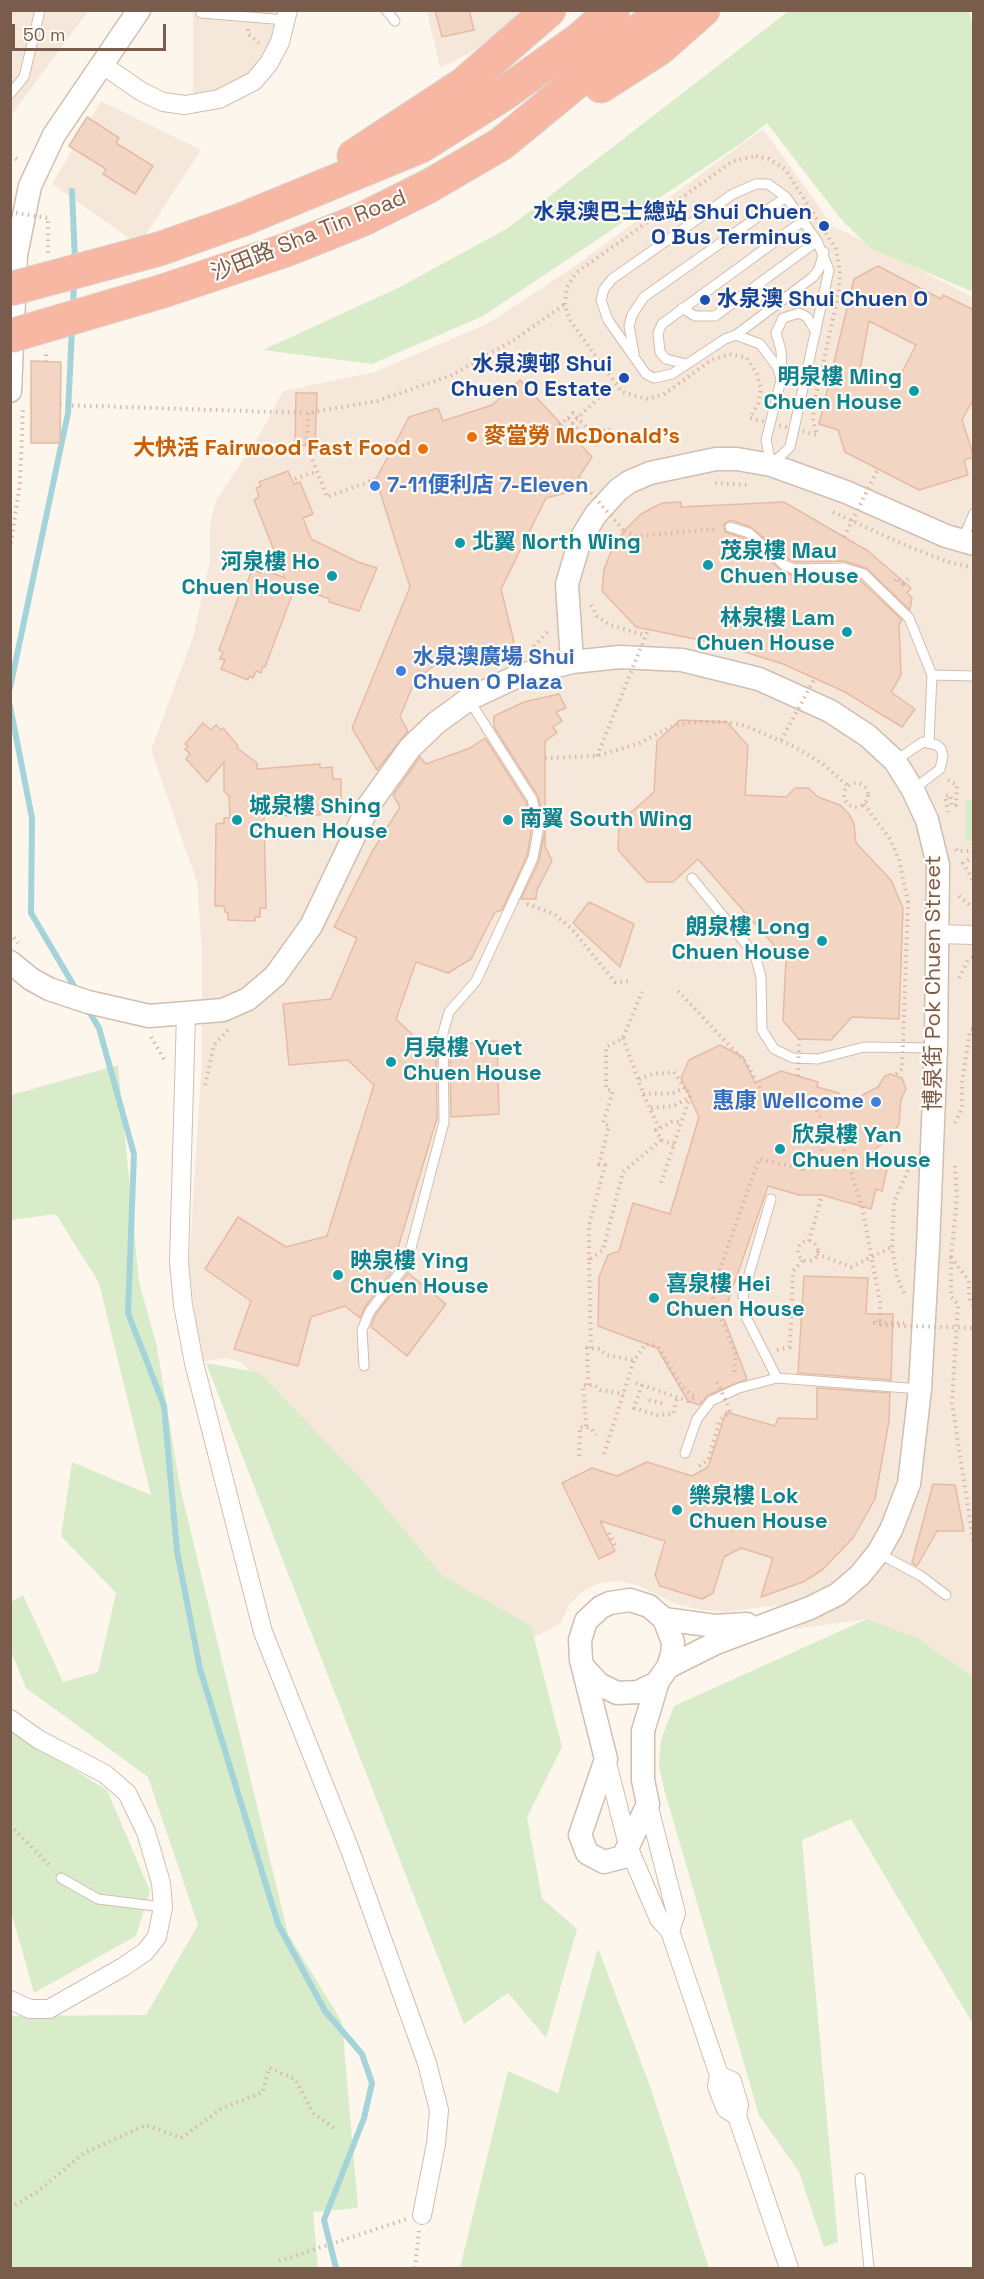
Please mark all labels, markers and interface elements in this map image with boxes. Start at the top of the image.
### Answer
scale bar [15,12,170,50]
text: 50 m [23,23,65,46]
street label: 沙田路 Sha Tin Road [208,185,410,287]
place label: 水泉澳巴士總站 Shui Chuen O Bus Terminus [533,200,812,252]
marker: 水泉澳巴士總站 Shui Chuen O Bus Terminus [817,219,831,233]
place label: 水泉澳 Shui Chuen O [717,287,928,313]
marker: 水泉澳 Shui Chuen O [698,293,712,307]
place label: 水泉澳邨 Shui Chuen O Estate [451,352,612,404]
place label: 明泉樓 Ming Chuen House [763,365,902,416]
marker: 水泉澳邨 Shui Chuen O Estate [617,371,631,385]
marker: 明泉樓 Ming Chuen House [907,384,921,398]
place label: 麥當勞 McDonald's [484,424,680,450]
marker: 麥當勞 McDonald's [465,430,479,444]
place label: 大快活 Fairwood Fast Food [133,436,411,462]
marker: 大快活 Fairwood Fast Food [416,442,430,456]
place label: 7-11便利店 7-Eleven [387,473,588,499]
marker: 7-11便利店 7-Eleven [368,479,382,493]
place label: 北翼 North Wing [472,530,641,556]
marker: 北翼 North Wing [453,536,467,550]
place label: 茂泉樓 Mau Chuen House [720,539,859,590]
place label: 河泉樓 Ho Chuen House [181,550,320,602]
marker: 茂泉樓 Mau Chuen House [701,558,715,572]
marker: 河泉樓 Ho Chuen House [325,569,339,583]
place label: 林泉樓 Lam Chuen House [696,606,835,658]
marker: 林泉樓 Lam Chuen House [840,625,854,639]
place label: 水泉澳廣場 Shui Chuen O Plaza [413,645,575,696]
marker: 水泉澳廣場 Shui Chuen O Plaza [394,664,408,678]
place label: 城泉樓 Shing Chuen House [249,794,388,846]
place label: 南翼 South Wing [520,807,692,833]
marker: 城泉樓 Shing Chuen House [230,813,244,827]
marker: 南翼 South Wing [501,813,515,827]
street label: 博泉街 Pok Chuen Street [921,855,947,1111]
place label: 朗泉樓 Long Chuen House [671,915,810,966]
marker: 朗泉樓 Long Chuen House [815,934,829,948]
place label: 月泉樓 Yuet Chuen House [403,1036,542,1088]
marker: 月泉樓 Yuet Chuen House [384,1055,398,1069]
place label: 惠康 Wellcome [713,1089,864,1115]
marker: 惠康 Wellcome [869,1095,883,1109]
place label: 欣泉樓 Yan Chuen House [792,1123,931,1174]
marker: 欣泉樓 Yan Chuen House [773,1142,787,1156]
place label: 映泉樓 Ying Chuen House [350,1249,489,1300]
marker: 映泉樓 Ying Chuen House [331,1268,345,1282]
place label: 喜泉樓 Hei Chuen House [666,1272,805,1324]
marker: 喜泉樓 Hei Chuen House [647,1291,661,1305]
place label: 樂泉樓 Lok Chuen House [689,1484,828,1536]
marker: 樂泉樓 Lok Chuen House [670,1503,684,1517]

